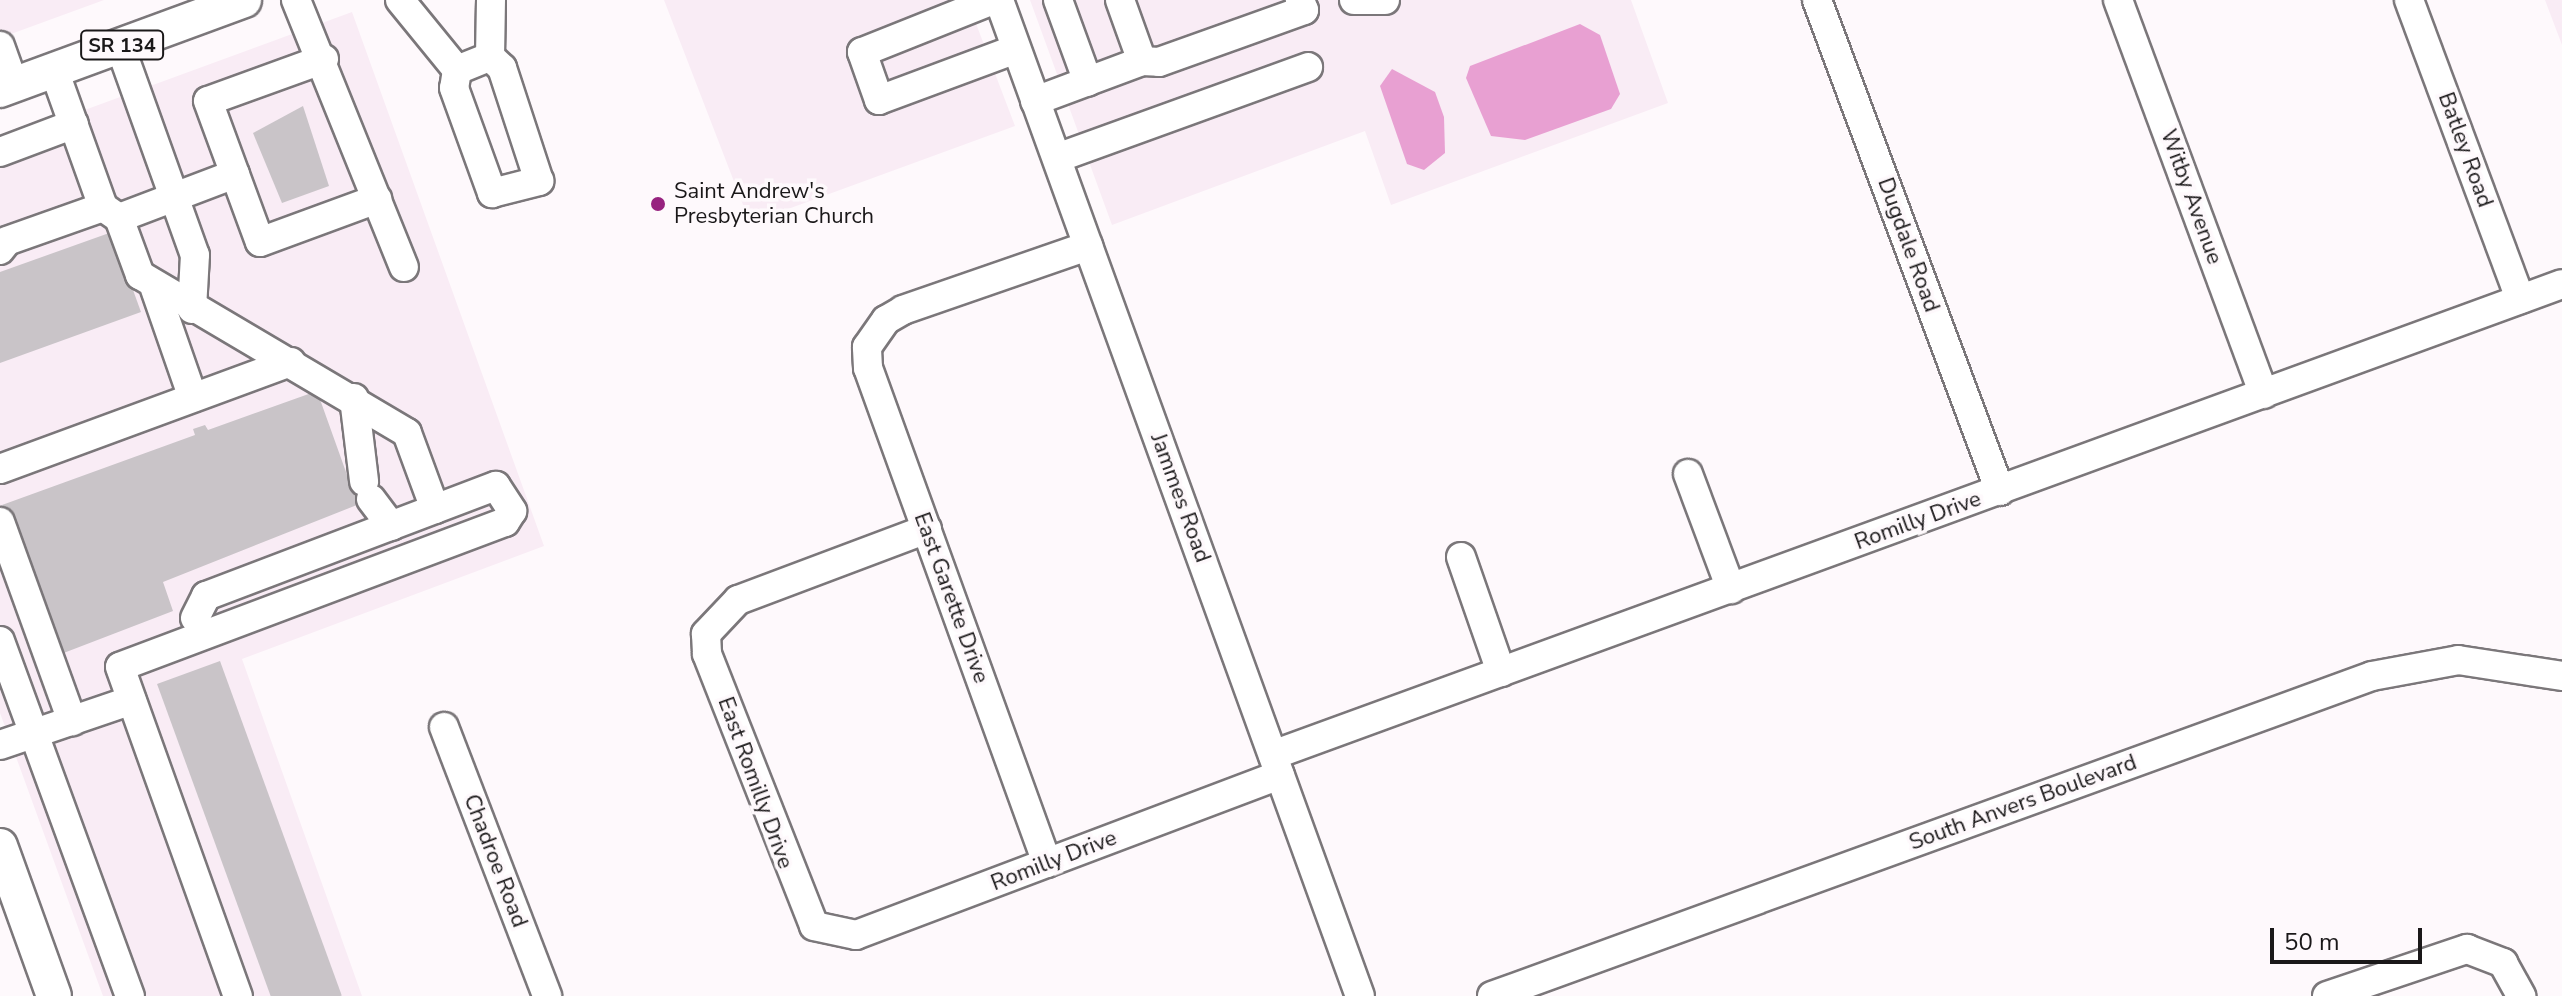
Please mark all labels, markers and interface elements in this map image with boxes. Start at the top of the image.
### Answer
road number: SR 134 [80,29,164,61]
street label: Batley Road [2432,89,2498,211]
street label: Witby Avenue [2154,126,2228,268]
street label: Dugdale Road [1871,174,1945,316]
place label: Saint Andrew's Presbyterian Church [674,178,874,230]
marker: Saint Andrew's Presbyterian Church [649,195,667,213]
street label: Jammes Road [1144,430,1216,566]
street label: Romilly Drive [1851,486,1985,556]
street label: East Garette Drive [908,509,994,687]
street label: East Romilly Drive [712,694,798,872]
street label: South Anvers Boulevard [1906,750,2140,856]
street label: Chadroe Road [458,791,532,931]
street label: Romilly Drive [987,825,1121,897]
scale bar [2274,912,2426,962]
text: 50 m [2284,926,2340,958]

